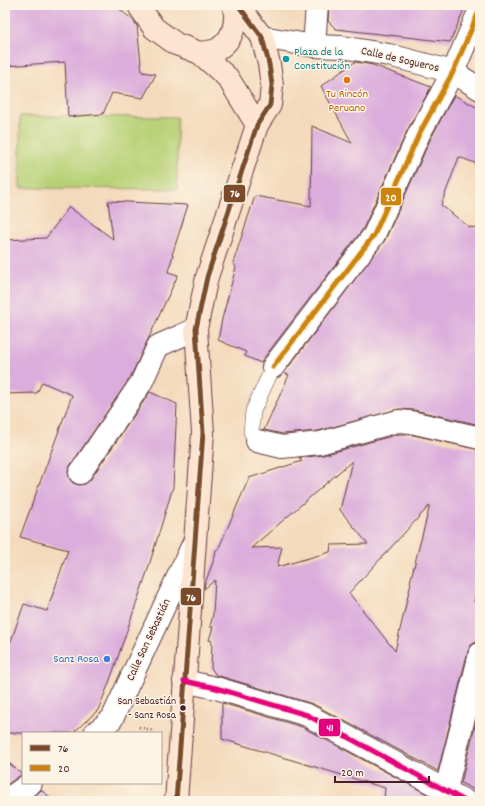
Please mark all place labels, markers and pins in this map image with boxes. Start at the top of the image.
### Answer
place label: Plaza de la Constitución [294,44,350,75]
marker: Plaza de la Constitución [281,54,291,64]
marker: Tu Rincón Peruano [342,75,352,85]
place label: Tu Rincón Peruano [326,86,368,117]
place label: Sanz Rosa [53,651,99,668]
marker: Sanz Rosa [102,654,112,664]
place label: San Sebastián - Sanz Rosa [118,694,177,724]
marker: San Sebastián - Sanz Rosa [178,703,188,713]

